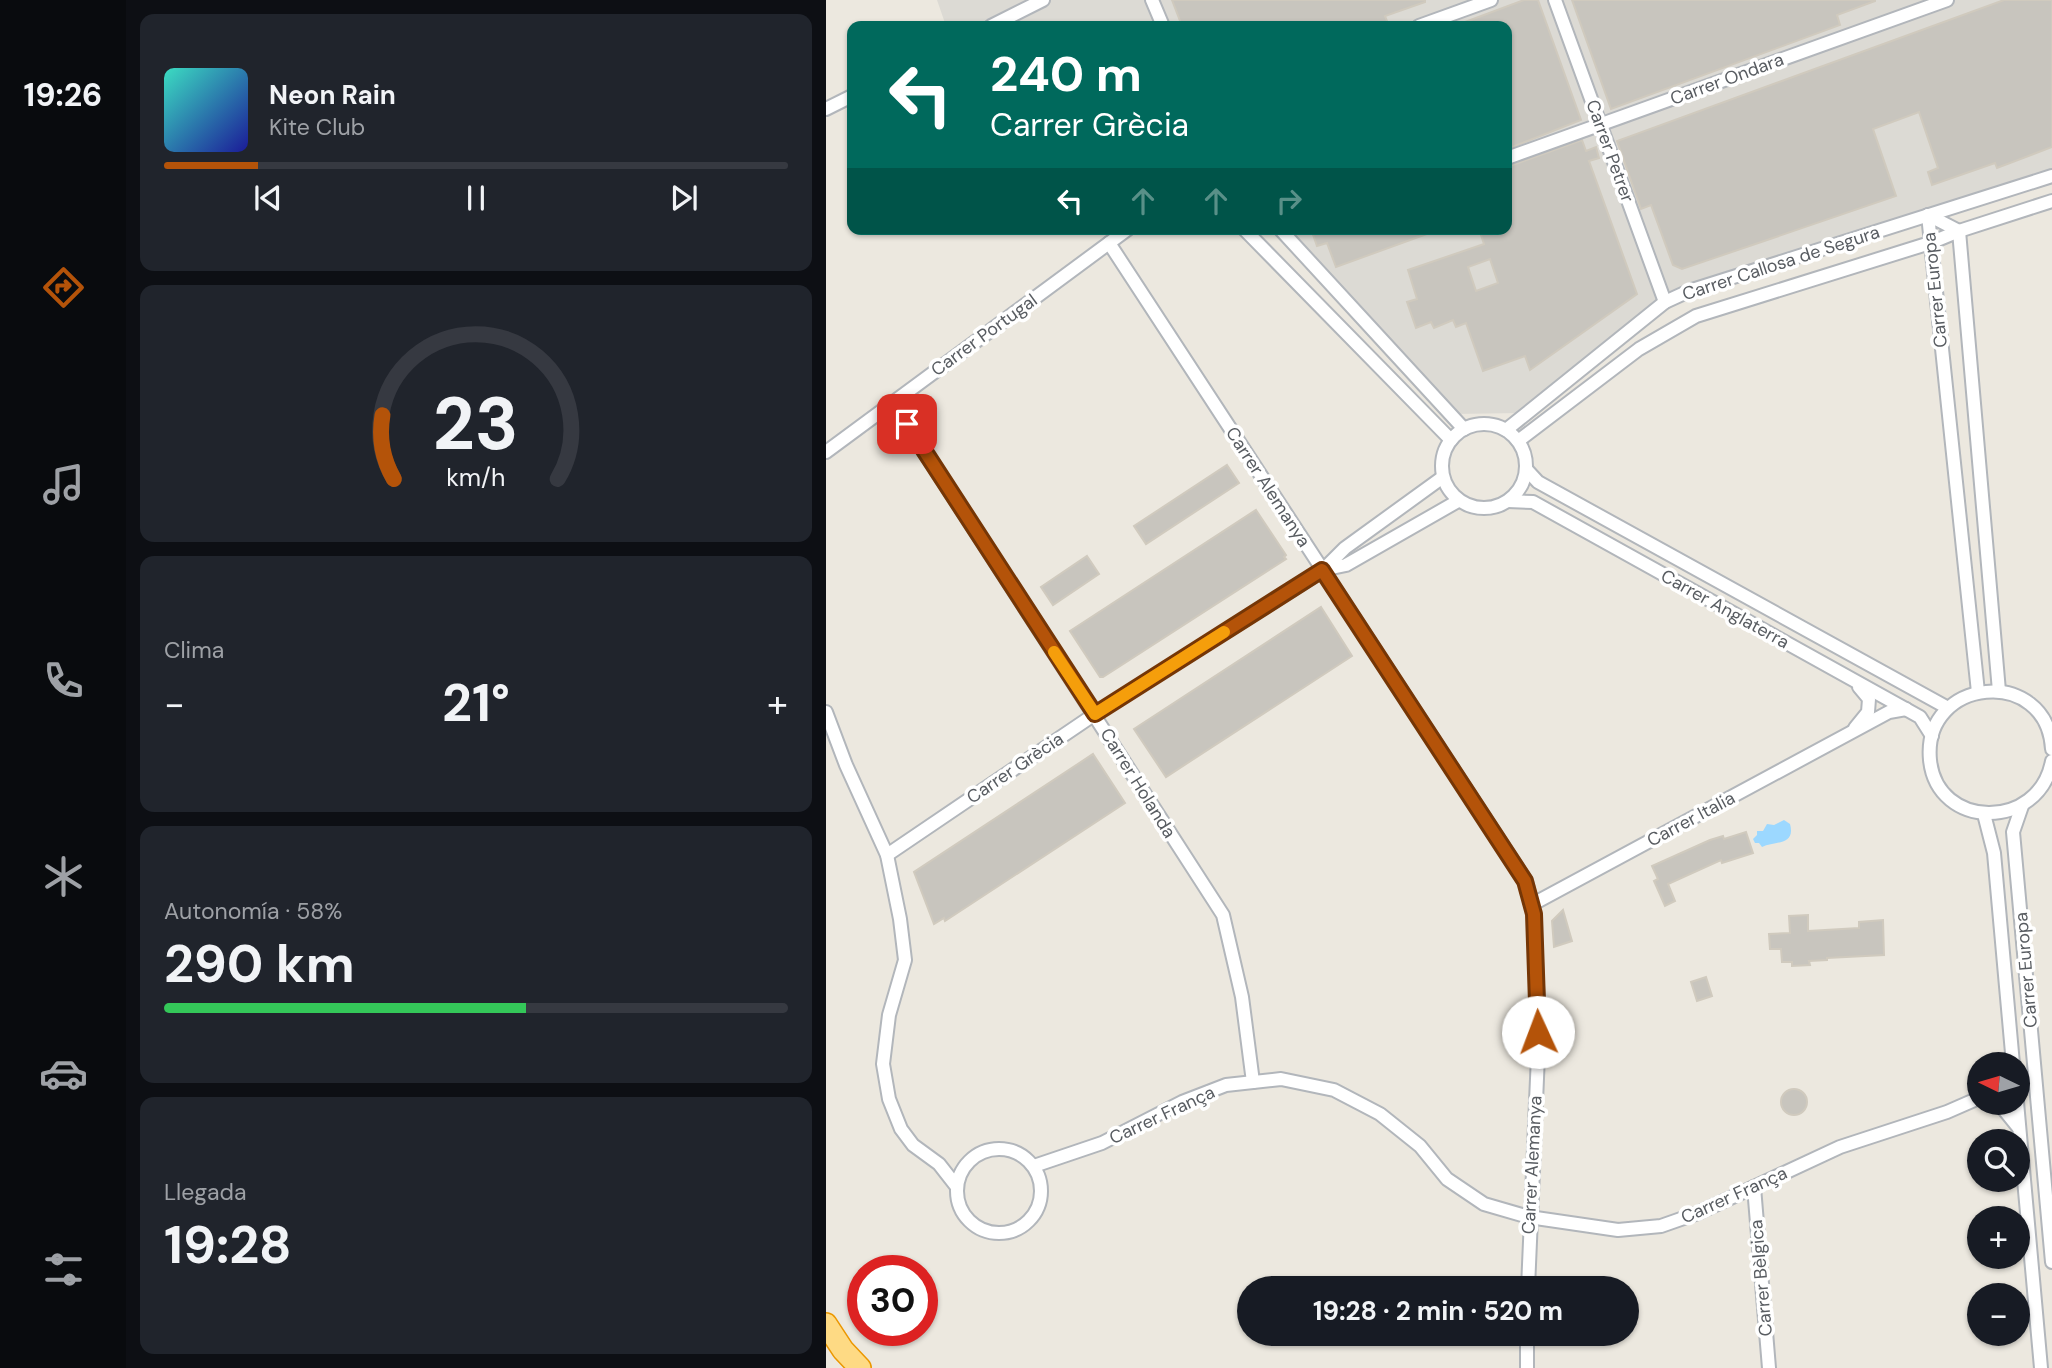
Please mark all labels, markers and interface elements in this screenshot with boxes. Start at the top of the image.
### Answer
text: 240 m [990,42,1142,106]
street label: Carrer Ondara [1667,47,1787,111]
icon: left [875,49,966,140]
text: 19:26 [24,74,102,116]
text: Neon Rain [269,78,396,112]
street label: Carrer Petrer [1580,96,1640,206]
text: Carrer Grècia [990,104,1189,146]
text: Kite Club [269,112,365,142]
icon: previous [249,179,287,217]
icon: pause [457,179,495,217]
icon: next [665,179,703,217]
icon: left [1051,182,1089,220]
icon: ahead [1124,182,1162,220]
icon: ahead [1197,182,1235,220]
icon: right [1270,182,1308,220]
street label: Carrer Callosa de Segura [1679,220,1883,306]
street label: Carrer Europa [1917,231,1953,349]
icon: directions [39,263,88,312]
street label: Carrer Portugal [926,288,1042,382]
text: 23 [433,378,519,473]
pin [877,394,937,454]
icon: arrive [888,405,926,443]
street label: Carrer Alemanya [1220,422,1316,552]
icon: music [39,460,88,509]
text: km/h [446,461,506,494]
street label: Carrer Anglaterra [1656,564,1794,654]
text: Clima [164,635,224,665]
icon: phone [39,656,88,705]
text: 21° [442,669,510,737]
text: − [164,679,185,729]
text: + [767,679,788,729]
street label: Carrer Holanda [1095,723,1181,843]
street label: Carrer Grècia [962,727,1068,809]
street label: Carrer Italia [1643,786,1739,852]
icon: climate [39,852,88,901]
text: Autonomía · 58% [164,896,342,926]
street label: Carrer Europa [2009,911,2043,1029]
text: 290 km [164,930,355,998]
position arrow [1501,995,1575,1069]
icon: car [39,1049,88,1098]
north arrow [1967,1052,2030,1115]
map controls [1967,1052,2030,1346]
street label: Carrer França [1105,1080,1219,1150]
street label: Carrer Alemanya [1516,1095,1548,1235]
button: search [1967,1129,2030,1192]
street label: Carrer França [1677,1161,1791,1229]
text: Llegada [164,1177,247,1207]
button: + [1967,1206,2030,1269]
text: 19:28 [164,1211,292,1279]
street label: Carrer Bèlgica [1744,1219,1778,1337]
icon: filters [39,1245,88,1294]
speed limit sign: 30 [847,1255,938,1346]
button: − [1967,1283,2030,1346]
text: 19:28 · 2 min · 520 m [1313,1294,1563,1328]

